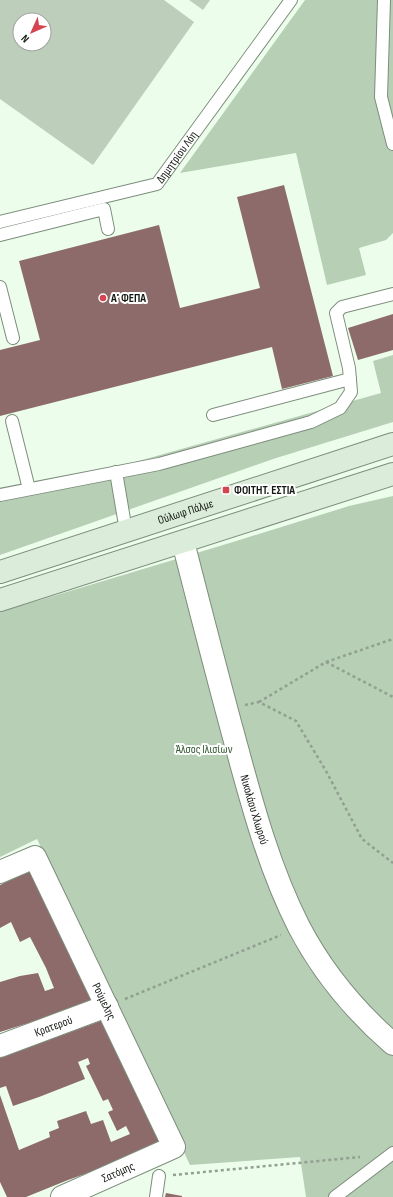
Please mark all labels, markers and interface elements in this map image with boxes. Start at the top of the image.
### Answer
north arrow [12,12,52,52]
text: N [19,32,32,45]
street label: Δημητρίου Λόη [153,128,201,186]
place label: Α΄ ΦΕΠΑ [110,291,146,306]
marker: Α΄ ΦΕΠΑ [98,293,108,303]
place label: ΦΟΙΤΗΤ. ΕΣΤΙΑ [234,483,295,498]
marker: ΦΟΙΤΗΤ. ΕΣΤΙΑ [221,485,231,495]
street label: Ούλωφ Πάλμε [156,496,216,528]
park label: Άλσος Ιλισίων [176,742,233,757]
street label: Νικολάου Χλωρού [237,773,272,847]
street label: Ρούμελης [88,980,119,1023]
street label: Κρατερού [33,1013,75,1040]
street label: Σατόμης [100,1159,137,1186]

